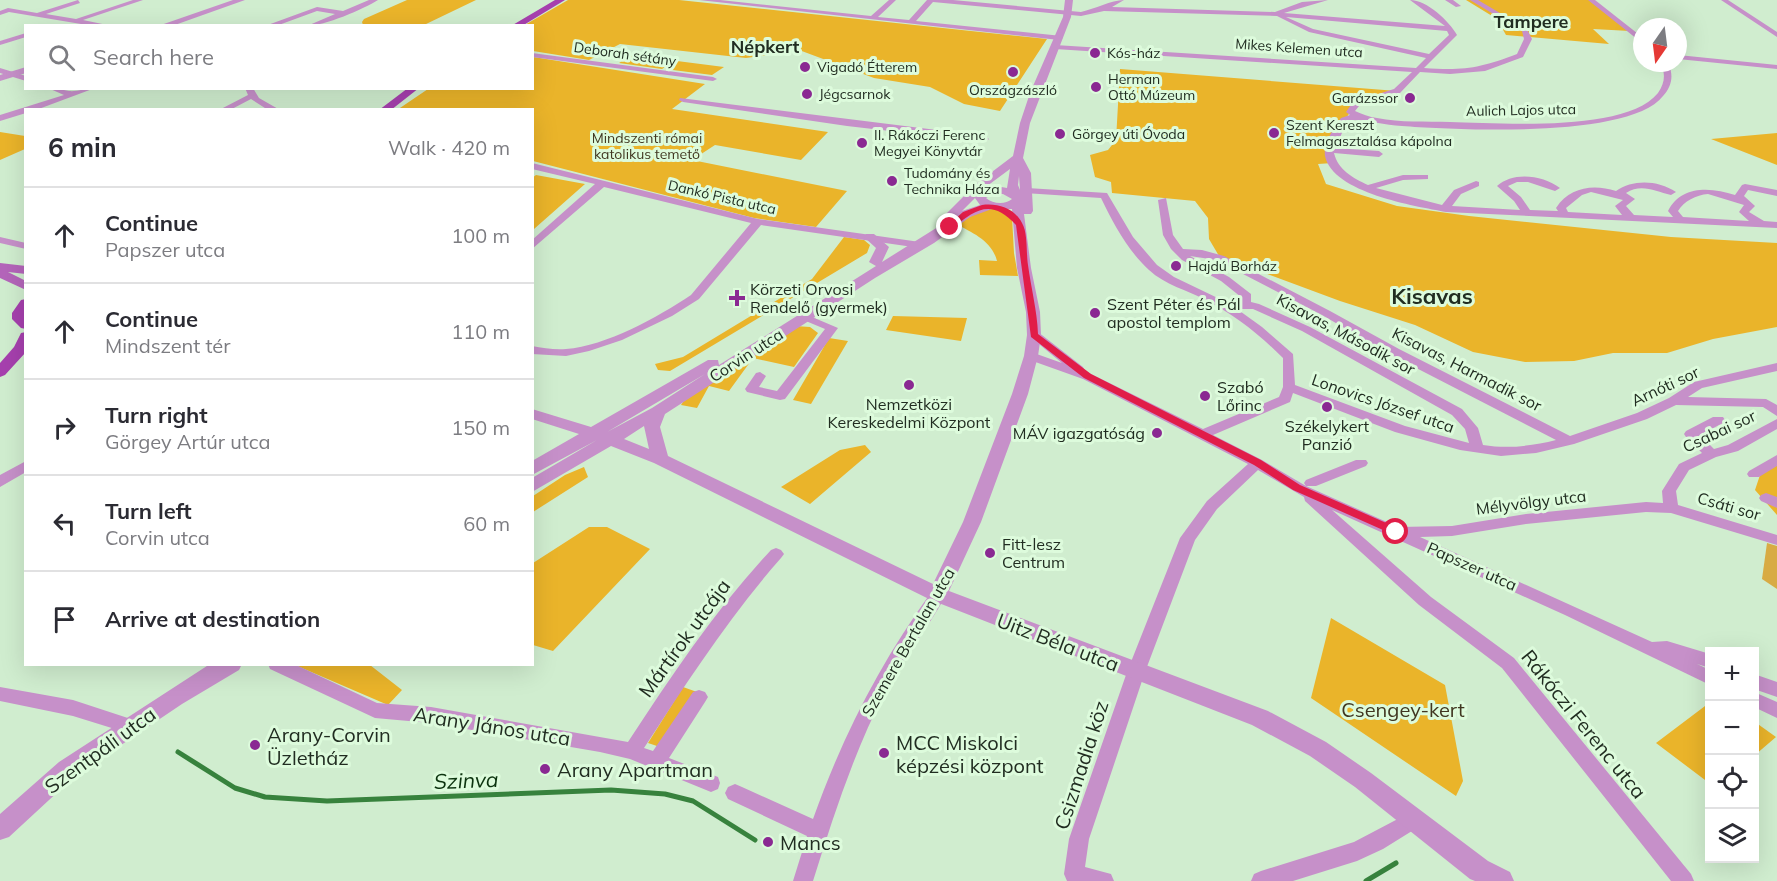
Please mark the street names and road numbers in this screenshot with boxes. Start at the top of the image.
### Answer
street label: Mikes Kelemen utca [1235,35,1363,61]
street label: Deborah sétány [573,38,678,70]
street label: Aulich Lajos utca [1466,100,1576,120]
street label: Dankó Pista utca [666,176,778,218]
street label: Kisavas, Második sor [1273,289,1419,379]
street label: Kisavas, Harmadik sor [1389,323,1545,415]
street label: Corvin utca [705,324,787,386]
street label: Arnóti sor [1628,362,1702,410]
street label: Lonovics József utca [1309,369,1457,437]
street label: Csabai sor [1679,405,1759,457]
street label: Mélyvölgy utca [1475,485,1587,519]
street label: Csáti sor [1695,487,1763,525]
street label: Papszer utca [1424,537,1520,595]
street label: Szemere Bertalan utca [857,564,959,720]
street label: Mártírok utcája [633,574,735,702]
street label: Uitz Béla utca [993,607,1123,677]
street label: Rákóczi Ferenc utca [1516,644,1652,804]
street label: Csizmadia köz [1048,698,1114,832]
street label: Szentpáli utca [40,701,160,799]
street label: Arany János utca [412,701,572,751]

